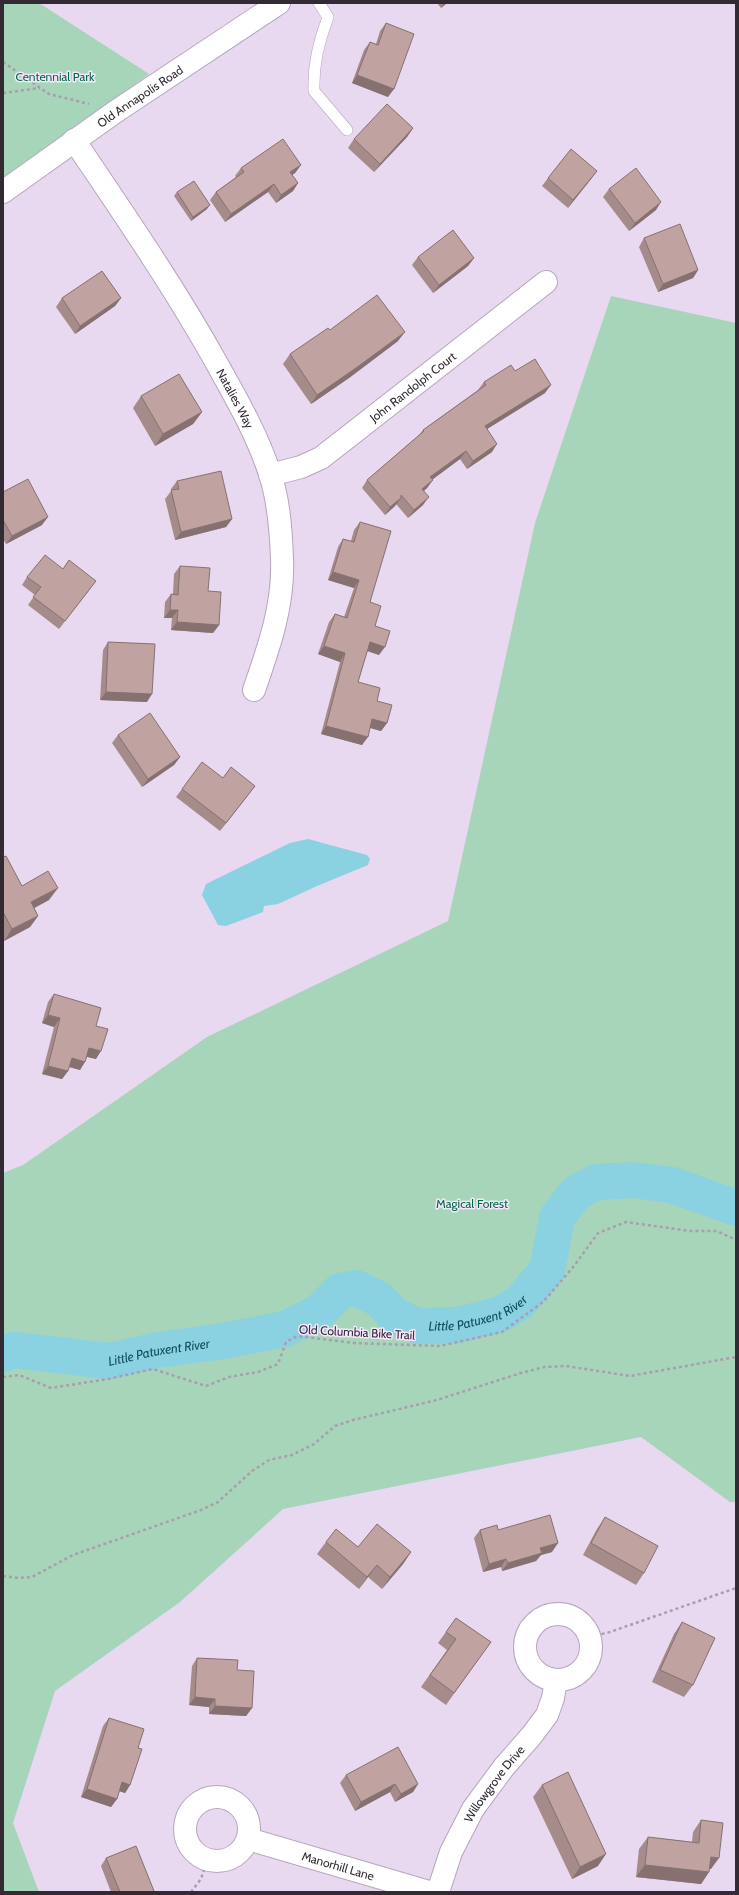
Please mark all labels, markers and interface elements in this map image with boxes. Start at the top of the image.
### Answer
street label: Old Annapolis Road [94,62,185,130]
park label: Centennial Park [16,69,95,84]
street label: John Randolph Court [366,348,458,425]
street label: Natalies Way [214,366,258,431]
park label: Magical Forest [436,1196,508,1211]
water label: Little Patuxent River [428,1291,531,1334]
street label: Old Columbia Bike Trail [299,1321,416,1343]
water label: Little Patuxent River [106,1335,212,1369]
street label: Willowgrove Drive [460,1742,527,1825]
street label: Manorhill Lane [300,1848,376,1883]

